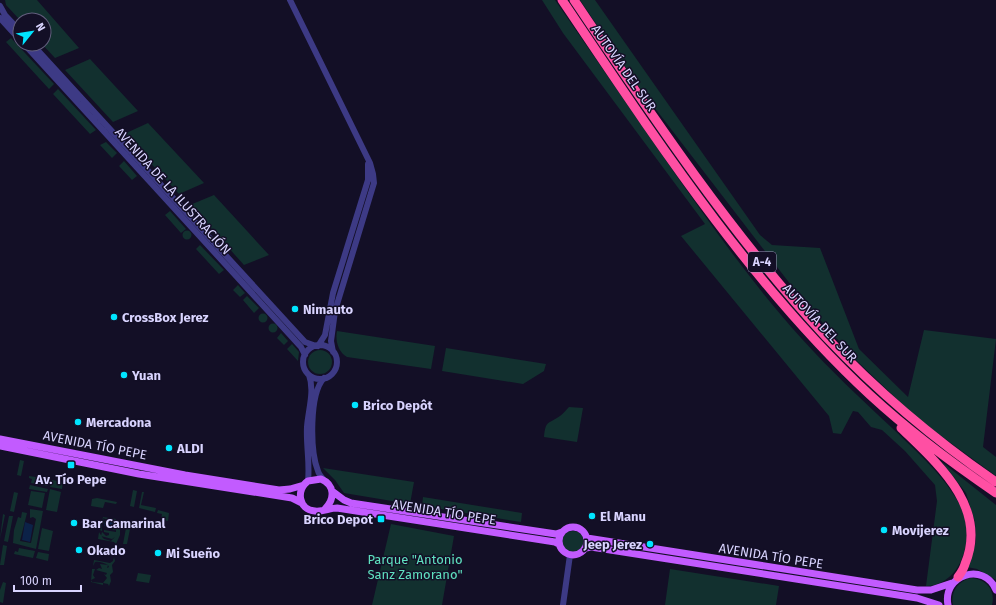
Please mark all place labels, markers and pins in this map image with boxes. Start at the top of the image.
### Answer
place label: Nimauto [303,302,354,317]
marker: Nimauto [290,304,300,314]
place label: CrossBox Jerez [122,310,209,325]
marker: CrossBox Jerez [109,312,119,322]
place label: Yuan [131,368,161,383]
marker: Yuan [119,370,129,380]
place label: Brico Depôt [363,398,434,413]
marker: Brico Depôt [350,400,360,410]
place label: Mercadona [86,415,151,430]
marker: Mercadona [73,417,83,427]
place label: ALDI [176,441,204,456]
marker: ALDI [164,443,174,453]
marker: Av. Tío Pepe [66,460,76,470]
place label: Av. Tío Pepe [35,472,106,487]
place label: El Manu [600,509,646,524]
marker: El Manu [587,511,597,521]
place label: Brico Depot [303,512,374,527]
marker: Brico Depot [376,514,386,524]
place label: Bar Camarinal [82,516,165,531]
marker: Bar Camarinal [69,518,79,528]
place label: Movijerez [892,523,949,538]
marker: Movijerez [879,525,889,535]
place label: Jeep Jerez [583,537,642,552]
marker: Jeep Jerez [645,539,655,549]
place label: Okado [87,543,126,558]
marker: Okado [74,545,84,555]
place label: Mi Sueño [166,546,221,561]
marker: Mi Sueño [153,548,163,558]

